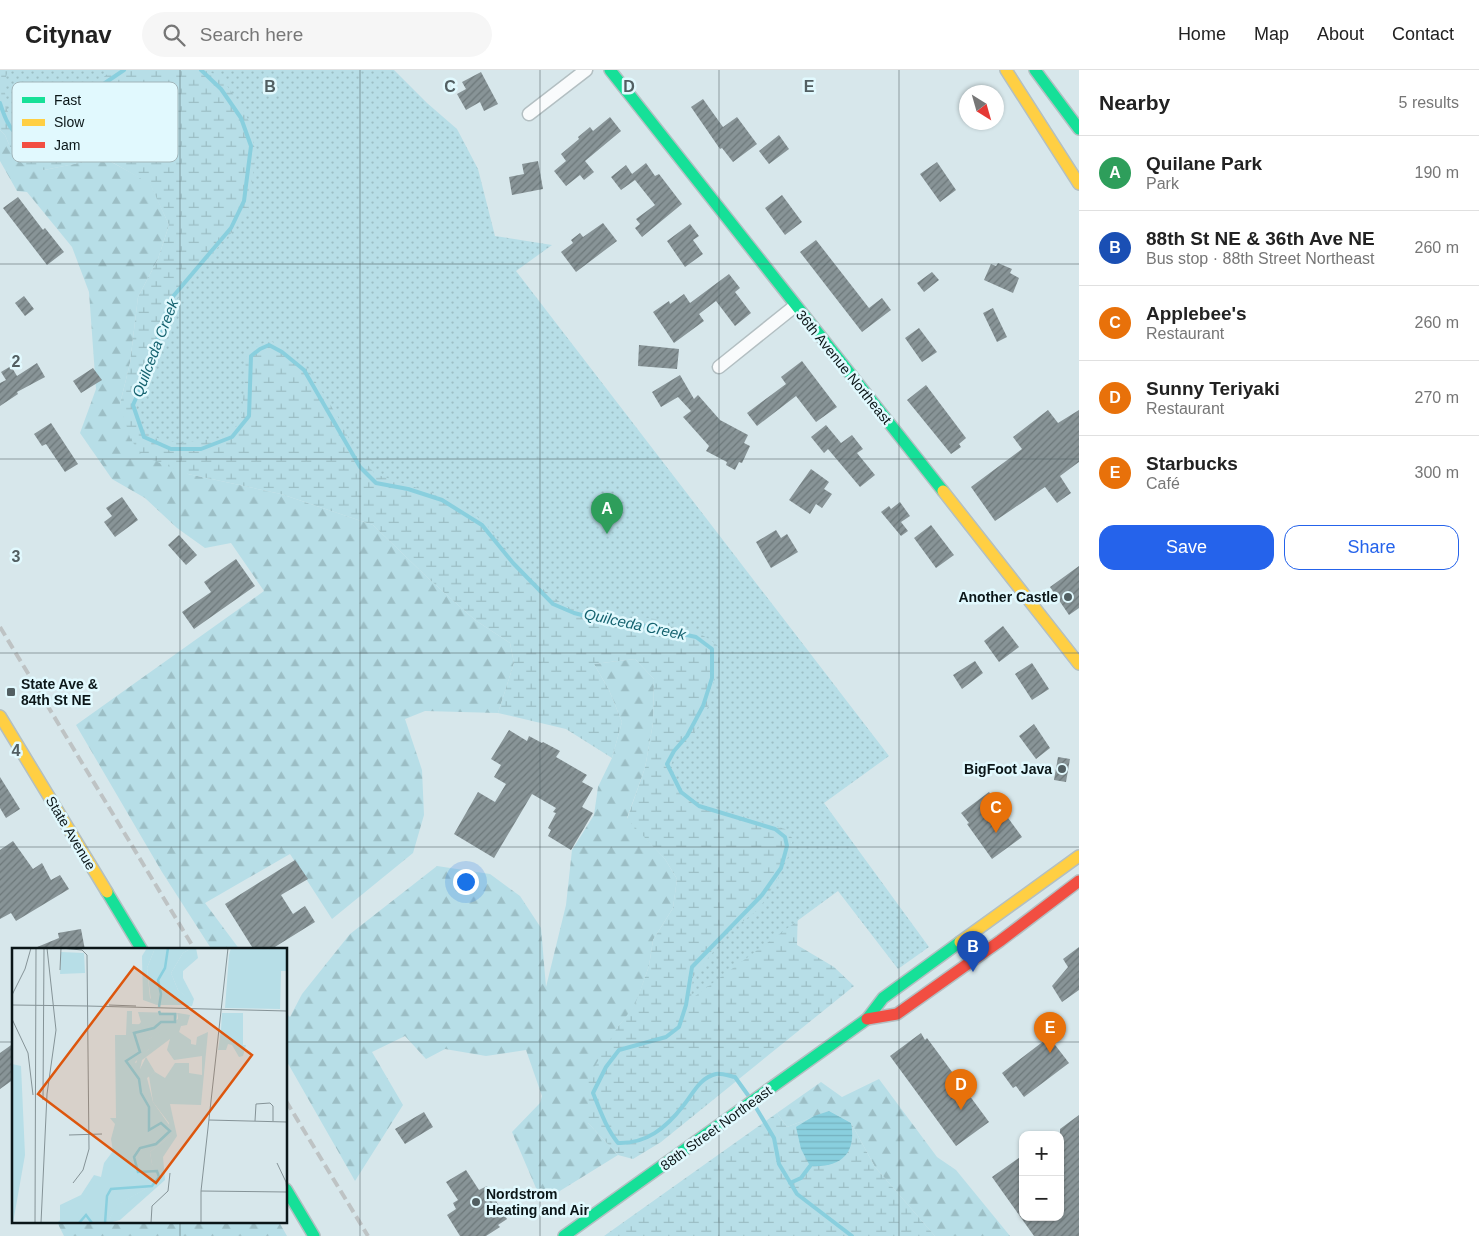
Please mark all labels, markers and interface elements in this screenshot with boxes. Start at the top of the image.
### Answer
search box [142,12,492,57]
text: Citynav [25,21,112,48]
icon: search [160,21,188,49]
text: Search here [200,24,303,45]
text: Home [1178,24,1226,44]
text: Map [1254,24,1289,44]
text: About [1317,24,1364,44]
text: Contact [1392,24,1454,44]
text: B [264,78,276,95]
text: C [444,78,456,95]
text: D [623,78,635,95]
text: E [804,78,815,95]
legend [12,82,178,162]
north arrow [959,85,1004,130]
text: Nearby [1099,91,1170,114]
text: Fast [54,92,81,108]
text: 5 results [1399,94,1459,111]
text: Slow [54,114,85,130]
text: Jam [54,137,80,153]
text: Quilane Park [1146,153,1262,174]
text: A [1109,164,1121,181]
text: 190 m [1415,164,1459,181]
text: Park [1146,175,1179,192]
text: 88th St NE & 36th Ave NE [1146,228,1375,249]
text: B [1109,239,1121,256]
text: 260 m [1415,239,1459,256]
text: Bus stop · 88th Street Northeast [1146,250,1375,267]
water label: Quilceda Creek [129,295,182,399]
text: Applebee's [1146,303,1247,324]
street label: 36th Avenue Northeast [793,307,895,427]
text: C [1109,314,1121,331]
text: 260 m [1415,314,1459,331]
text: Restaurant [1146,325,1224,342]
text: 2 [12,353,21,370]
text: Sunny Teriyaki [1146,378,1280,399]
text: D [1109,389,1121,406]
text: 270 m [1415,389,1459,406]
text: Restaurant [1146,400,1224,417]
text: Starbucks [1146,453,1238,474]
text: E [1110,464,1120,481]
text: 300 m [1415,464,1459,481]
text: Café [1146,475,1180,492]
pin: A [591,493,623,534]
button: Save [1099,525,1274,570]
button: Share [1284,525,1459,570]
text: 3 [12,548,21,565]
place label: Another Castle [958,589,1058,605]
marker: Another Castle [1062,591,1074,603]
water label: Quilceda Creek [583,605,689,643]
place label: State Ave & 84th St NE [21,676,98,708]
marker: State Ave & 84th St NE [5,686,17,698]
text: 4 [12,742,21,759]
place label: BigFoot Java [964,761,1052,777]
marker: BigFoot Java [1056,763,1068,775]
pin: C [980,792,1012,833]
street label: State Avenue [43,793,99,873]
your location [453,869,479,895]
pin: B [957,931,989,972]
inset map [12,948,288,1224]
pin: E [1034,1012,1066,1053]
pin: D [945,1069,977,1110]
street label: 88th Street Northeast [657,1082,775,1174]
map controls [1019,1131,1064,1221]
button: + [1019,1131,1064,1176]
button: − [1019,1176,1064,1221]
place label: Nordstrom Heating and Air [486,1186,589,1218]
marker: Nordstrom Heating and Air [470,1196,482,1208]

